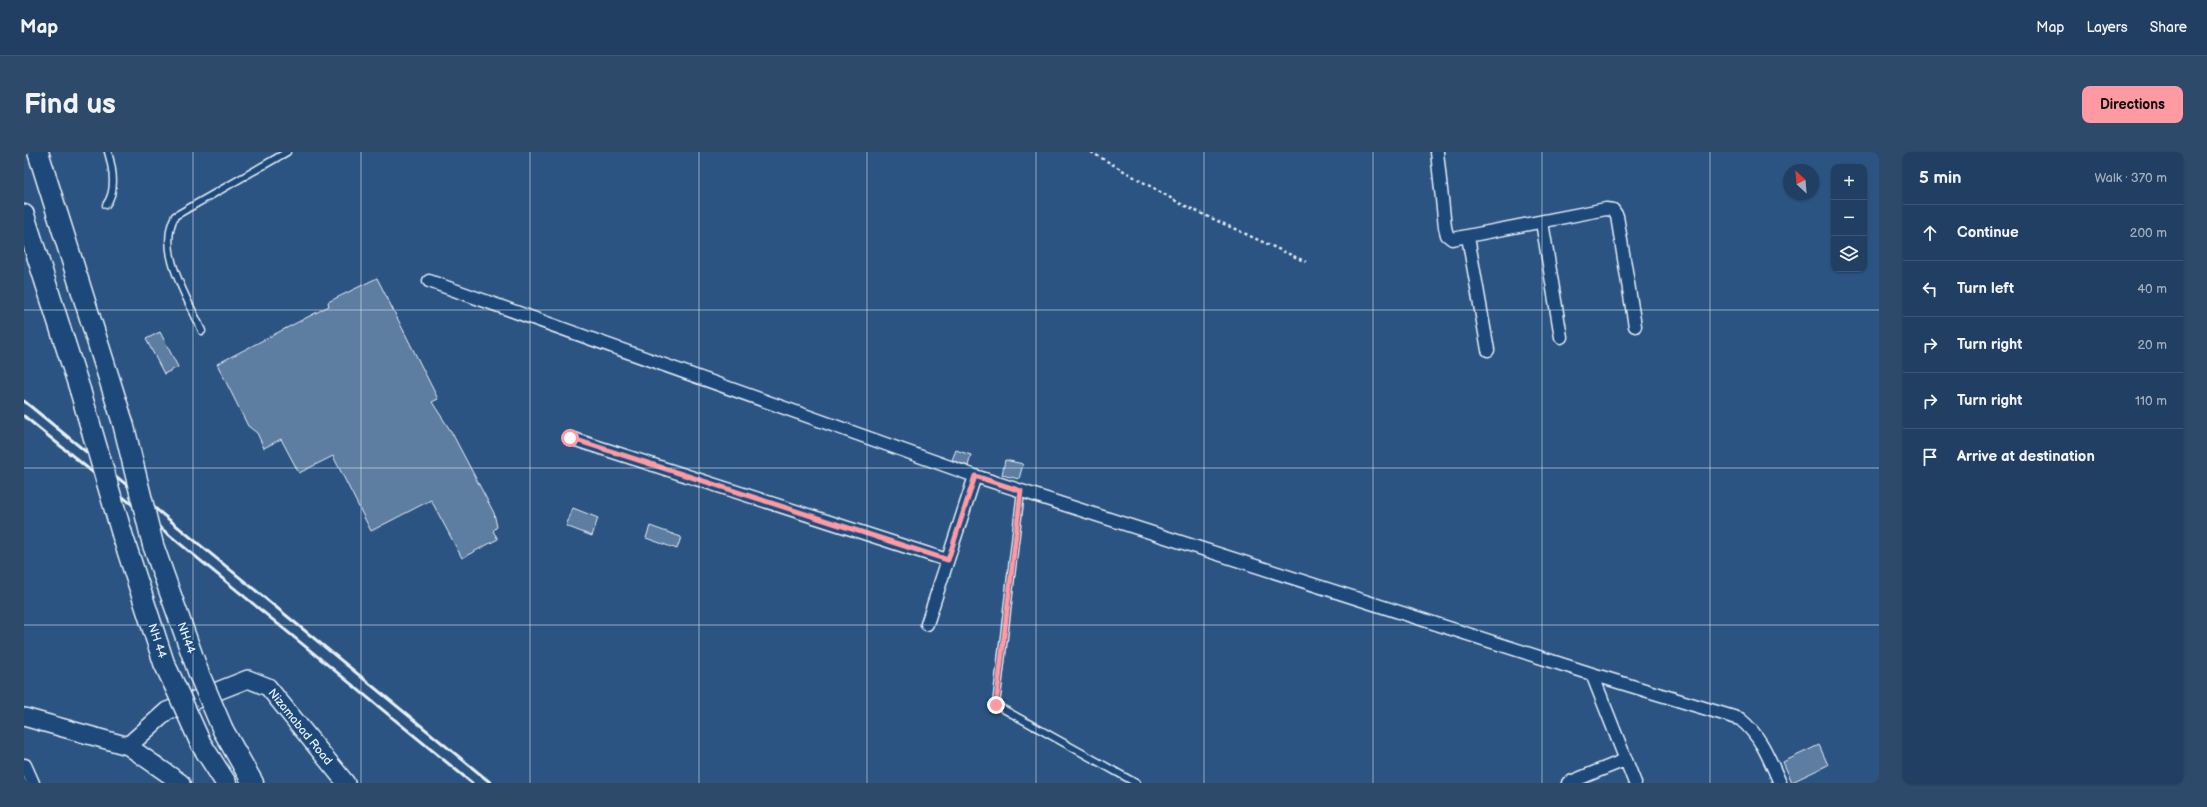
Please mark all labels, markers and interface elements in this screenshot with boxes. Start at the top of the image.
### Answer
text: Map [20,16,58,39]
text: Map [2036,19,2064,36]
text: Layers [2086,19,2128,36]
text: Share [2150,19,2187,36]
button: Directions [2082,86,2183,123]
text: Find us [24,88,116,121]
north arrow [1783,164,1819,200]
map controls [1831,164,1867,272]
button: + [1831,164,1867,200]
text: 5 min [1919,168,1962,188]
text: Walk · 370 m [2094,170,2167,186]
button: − [1831,200,1867,236]
icon: ahead [1919,222,1941,244]
text: Continue [1957,223,2019,242]
text: 200 m [2130,225,2167,241]
button: layers [1831,236,1867,272]
icon: left [1919,278,1941,300]
text: Turn left [1957,279,2014,298]
text: 40 m [2137,281,2167,297]
icon: right [1919,334,1941,356]
text: Turn right [1957,335,2022,354]
text: 20 m [2137,337,2167,353]
icon: right [1919,390,1941,412]
text: Turn right [1957,391,2022,410]
text: 110 m [2135,393,2167,409]
route start [561,429,579,447]
icon: arrive [1919,446,1941,468]
text: Arrive at destination [1957,447,2095,466]
street label: NH44 [173,620,199,656]
street label: NH 44 [144,622,170,661]
street label: Nizamabad Road [265,686,335,768]
route end [987,696,1005,714]

